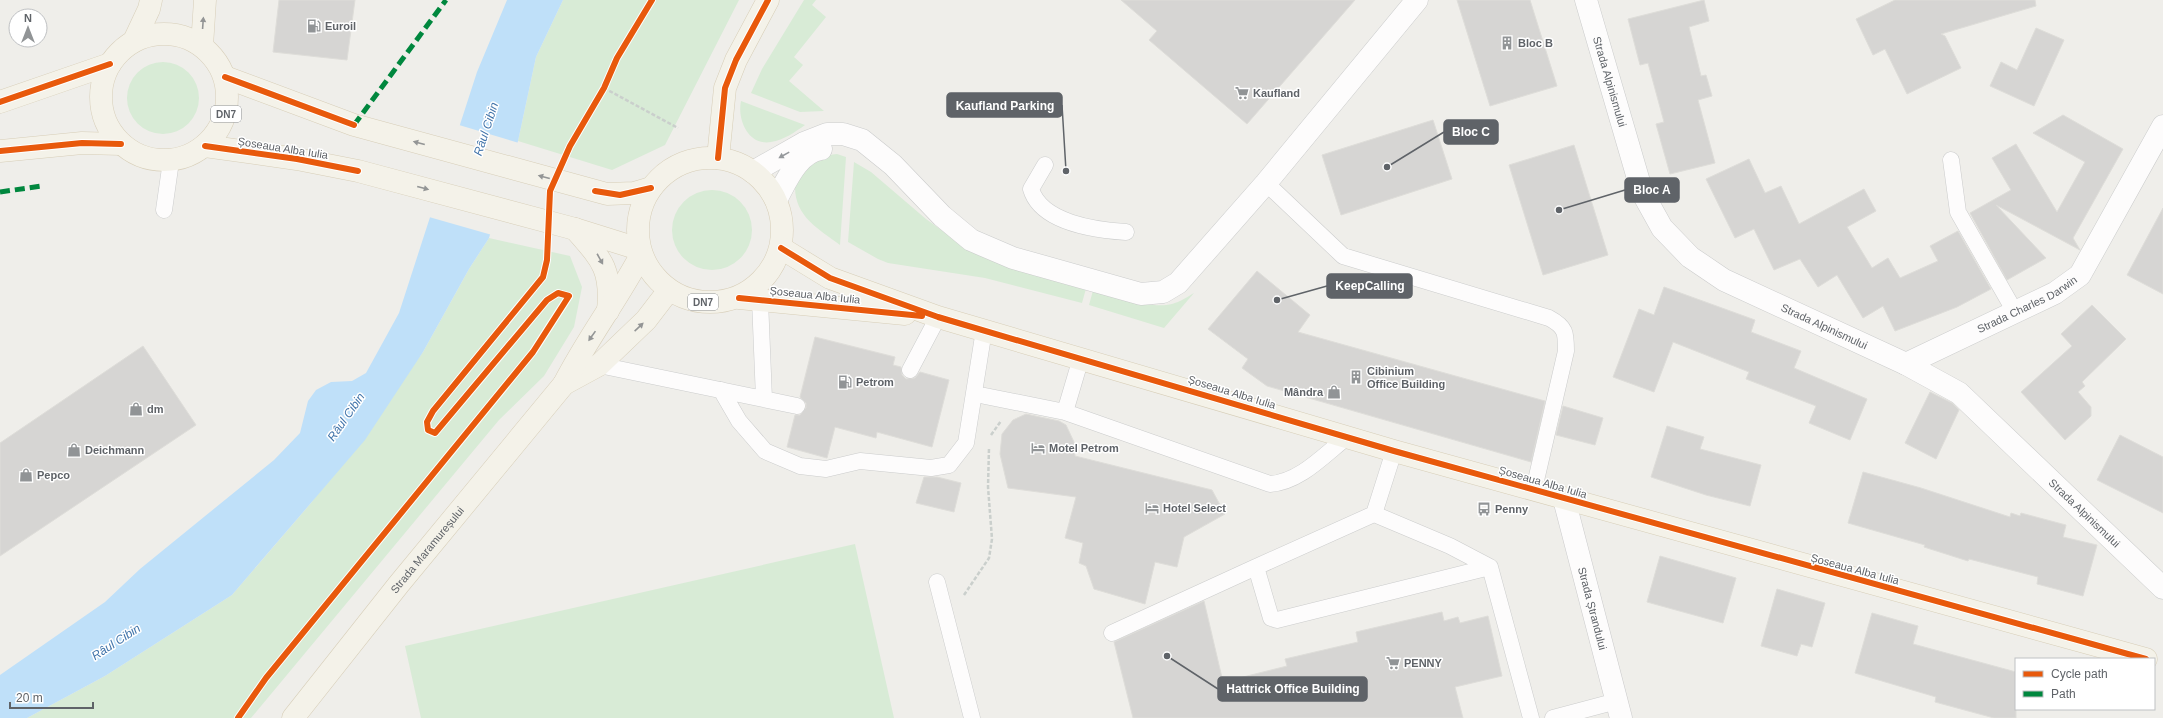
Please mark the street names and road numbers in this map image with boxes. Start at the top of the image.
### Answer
street label: Strada Alpinismului [1591,35,1629,128]
road number: DN7 [211,106,241,122]
street label: Șoseaua Alba Iulia [237,135,330,161]
street label: Strada Charles Darwin [1975,273,2079,335]
street label: Șoseaua Alba Iulia [769,284,862,306]
road number: DN7 [688,294,718,310]
street label: Strada Alpinismului [1779,301,1869,351]
street label: Șoseaua Alba Iulia [1187,373,1278,411]
street label: Șoseaua Alba Iulia [1498,464,1589,501]
street label: Strada Alpinismului [2046,476,2122,550]
street label: Strada Maramureșului [388,504,466,596]
street label: Șoseaua Alba Iulia [1809,551,1901,587]
street label: Strada Ștrandului [1576,566,1609,651]

